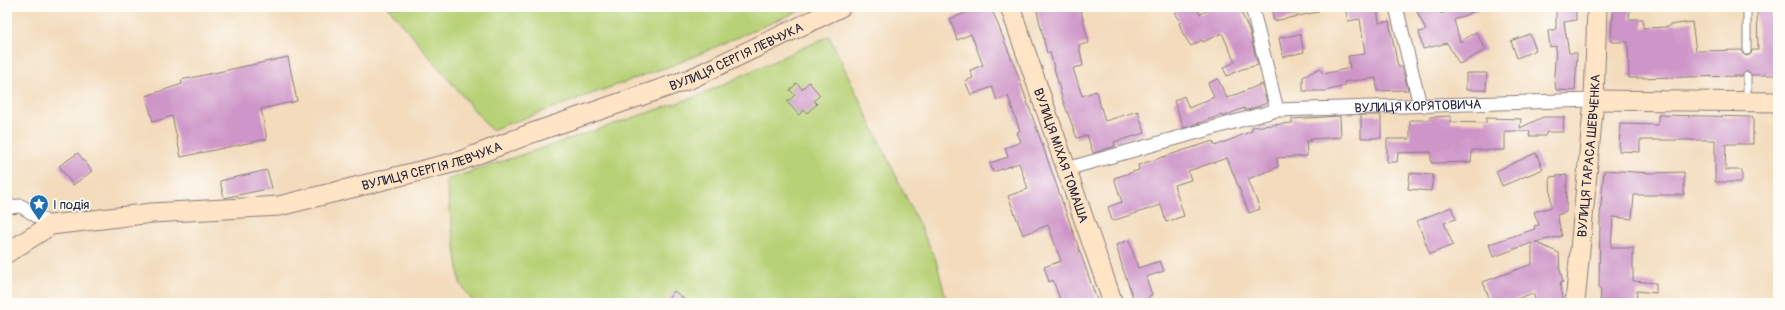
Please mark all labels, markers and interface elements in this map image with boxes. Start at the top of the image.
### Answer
street label: ВУЛИЦЯ СЕРГІЯ ЛЕВЧУКА [667,19,806,94]
street label: ВУЛИЦЯ ТАРАСА ШЕВЧЕНКА [1574,73,1604,238]
street label: ВУЛИЦЯ МІХАЯ ТОМАША [1030,86,1092,226]
street label: ВУЛИЦЯ КОРЯТОВИЧА [1354,97,1482,117]
street label: ВУЛИЦЯ СЕРГІЯ ЛЕВЧУКА [360,138,505,194]
place icon: I подія [28,193,50,221]
place label: I подія [53,197,89,213]

